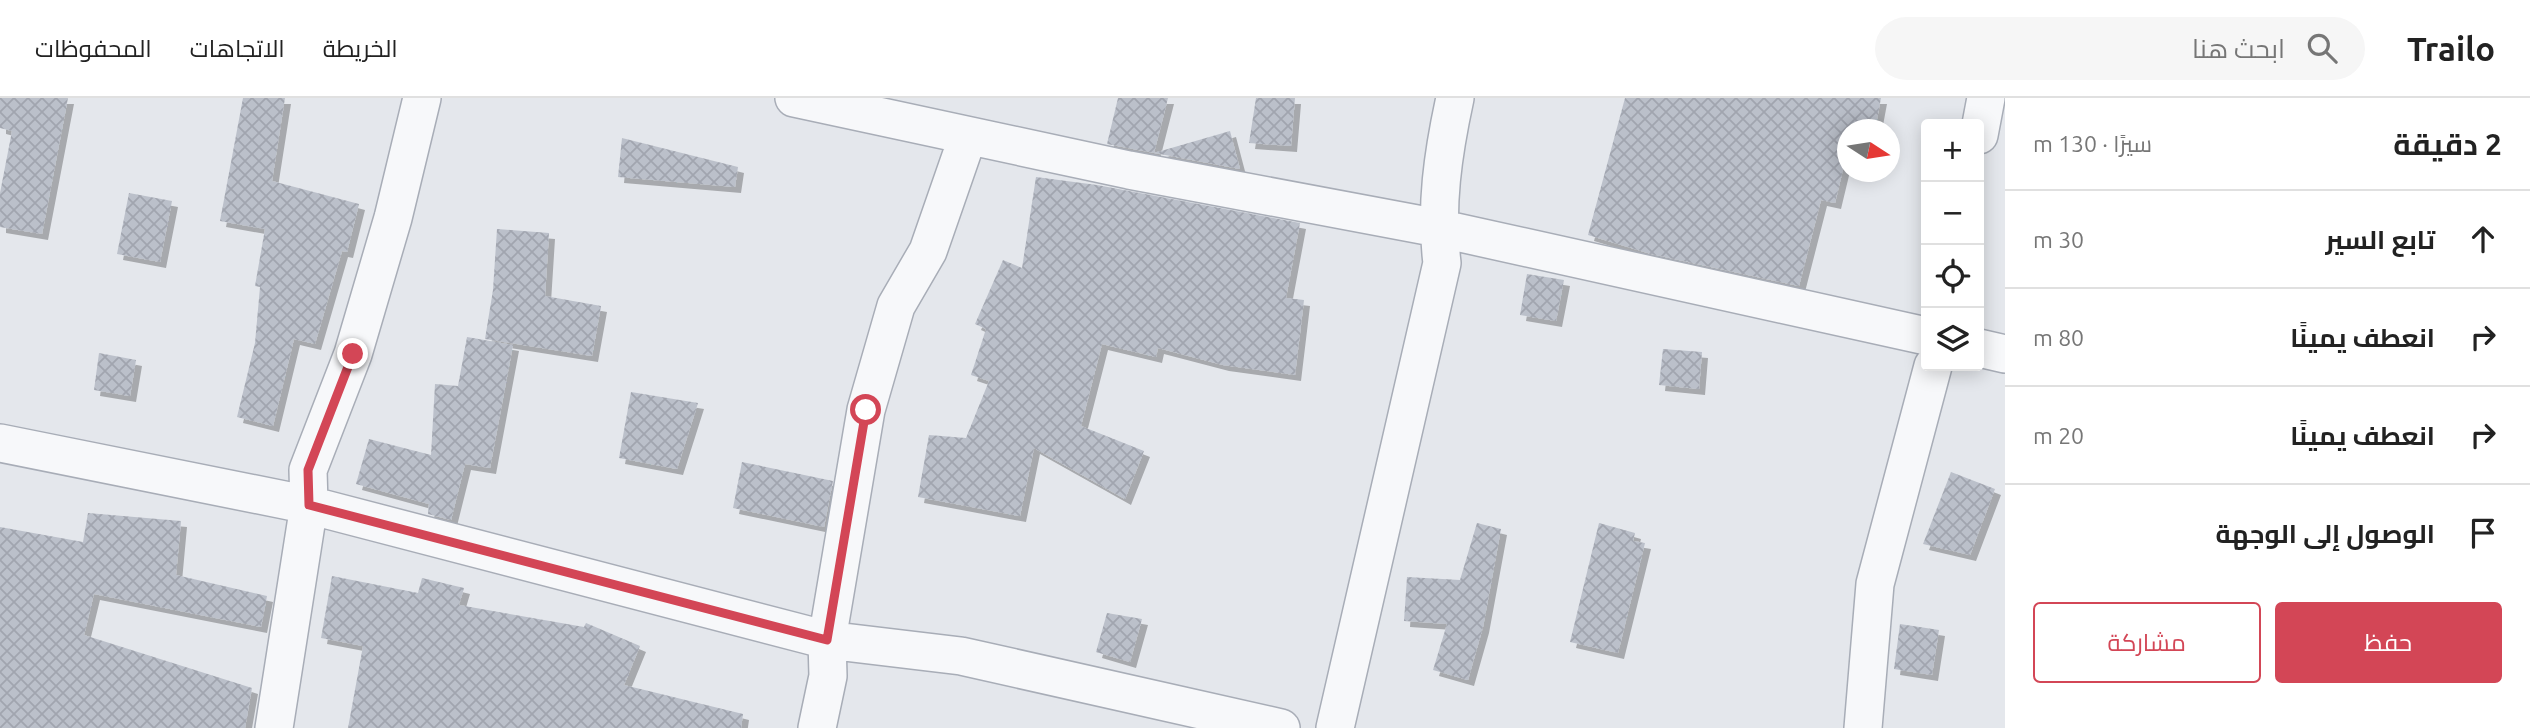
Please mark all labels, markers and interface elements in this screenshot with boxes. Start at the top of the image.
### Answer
search box [1875,17,2365,80]
icon: search [2303,29,2341,67]
text: Trailo [2407,30,2495,67]
text: ابحث هنا [2192,34,2285,63]
text: المحفوظات [35,35,152,62]
text: الاتجاهات [190,35,285,62]
text: الخريطة [323,35,398,62]
north arrow [1837,119,1900,182]
map controls [1921,119,1984,371]
button: + [1921,119,1984,182]
text: 2 دقيقة [2393,127,2502,161]
text: سيرًا · 130 m [2033,131,2152,156]
button: − [1921,182,1984,245]
icon: ahead [2464,220,2502,258]
text: تابع السير [2325,225,2435,254]
text: 30 m [2033,227,2084,252]
button: locate [1921,245,1984,308]
button: layers [1921,308,1984,371]
icon: right [2464,318,2502,356]
text: انعطف يمينًا [2290,323,2435,352]
text: 80 m [2033,325,2084,350]
route end [337,338,368,369]
route start [850,394,881,425]
icon: right [2464,416,2502,454]
text: انعطف يمينًا [2290,421,2435,450]
text: 20 m [2033,423,2084,448]
icon: arrive [2464,514,2502,552]
text: الوصول إلى الوجهة [2216,519,2435,548]
button: مشاركة [2033,602,2261,683]
button: حفظ [2275,602,2502,683]

